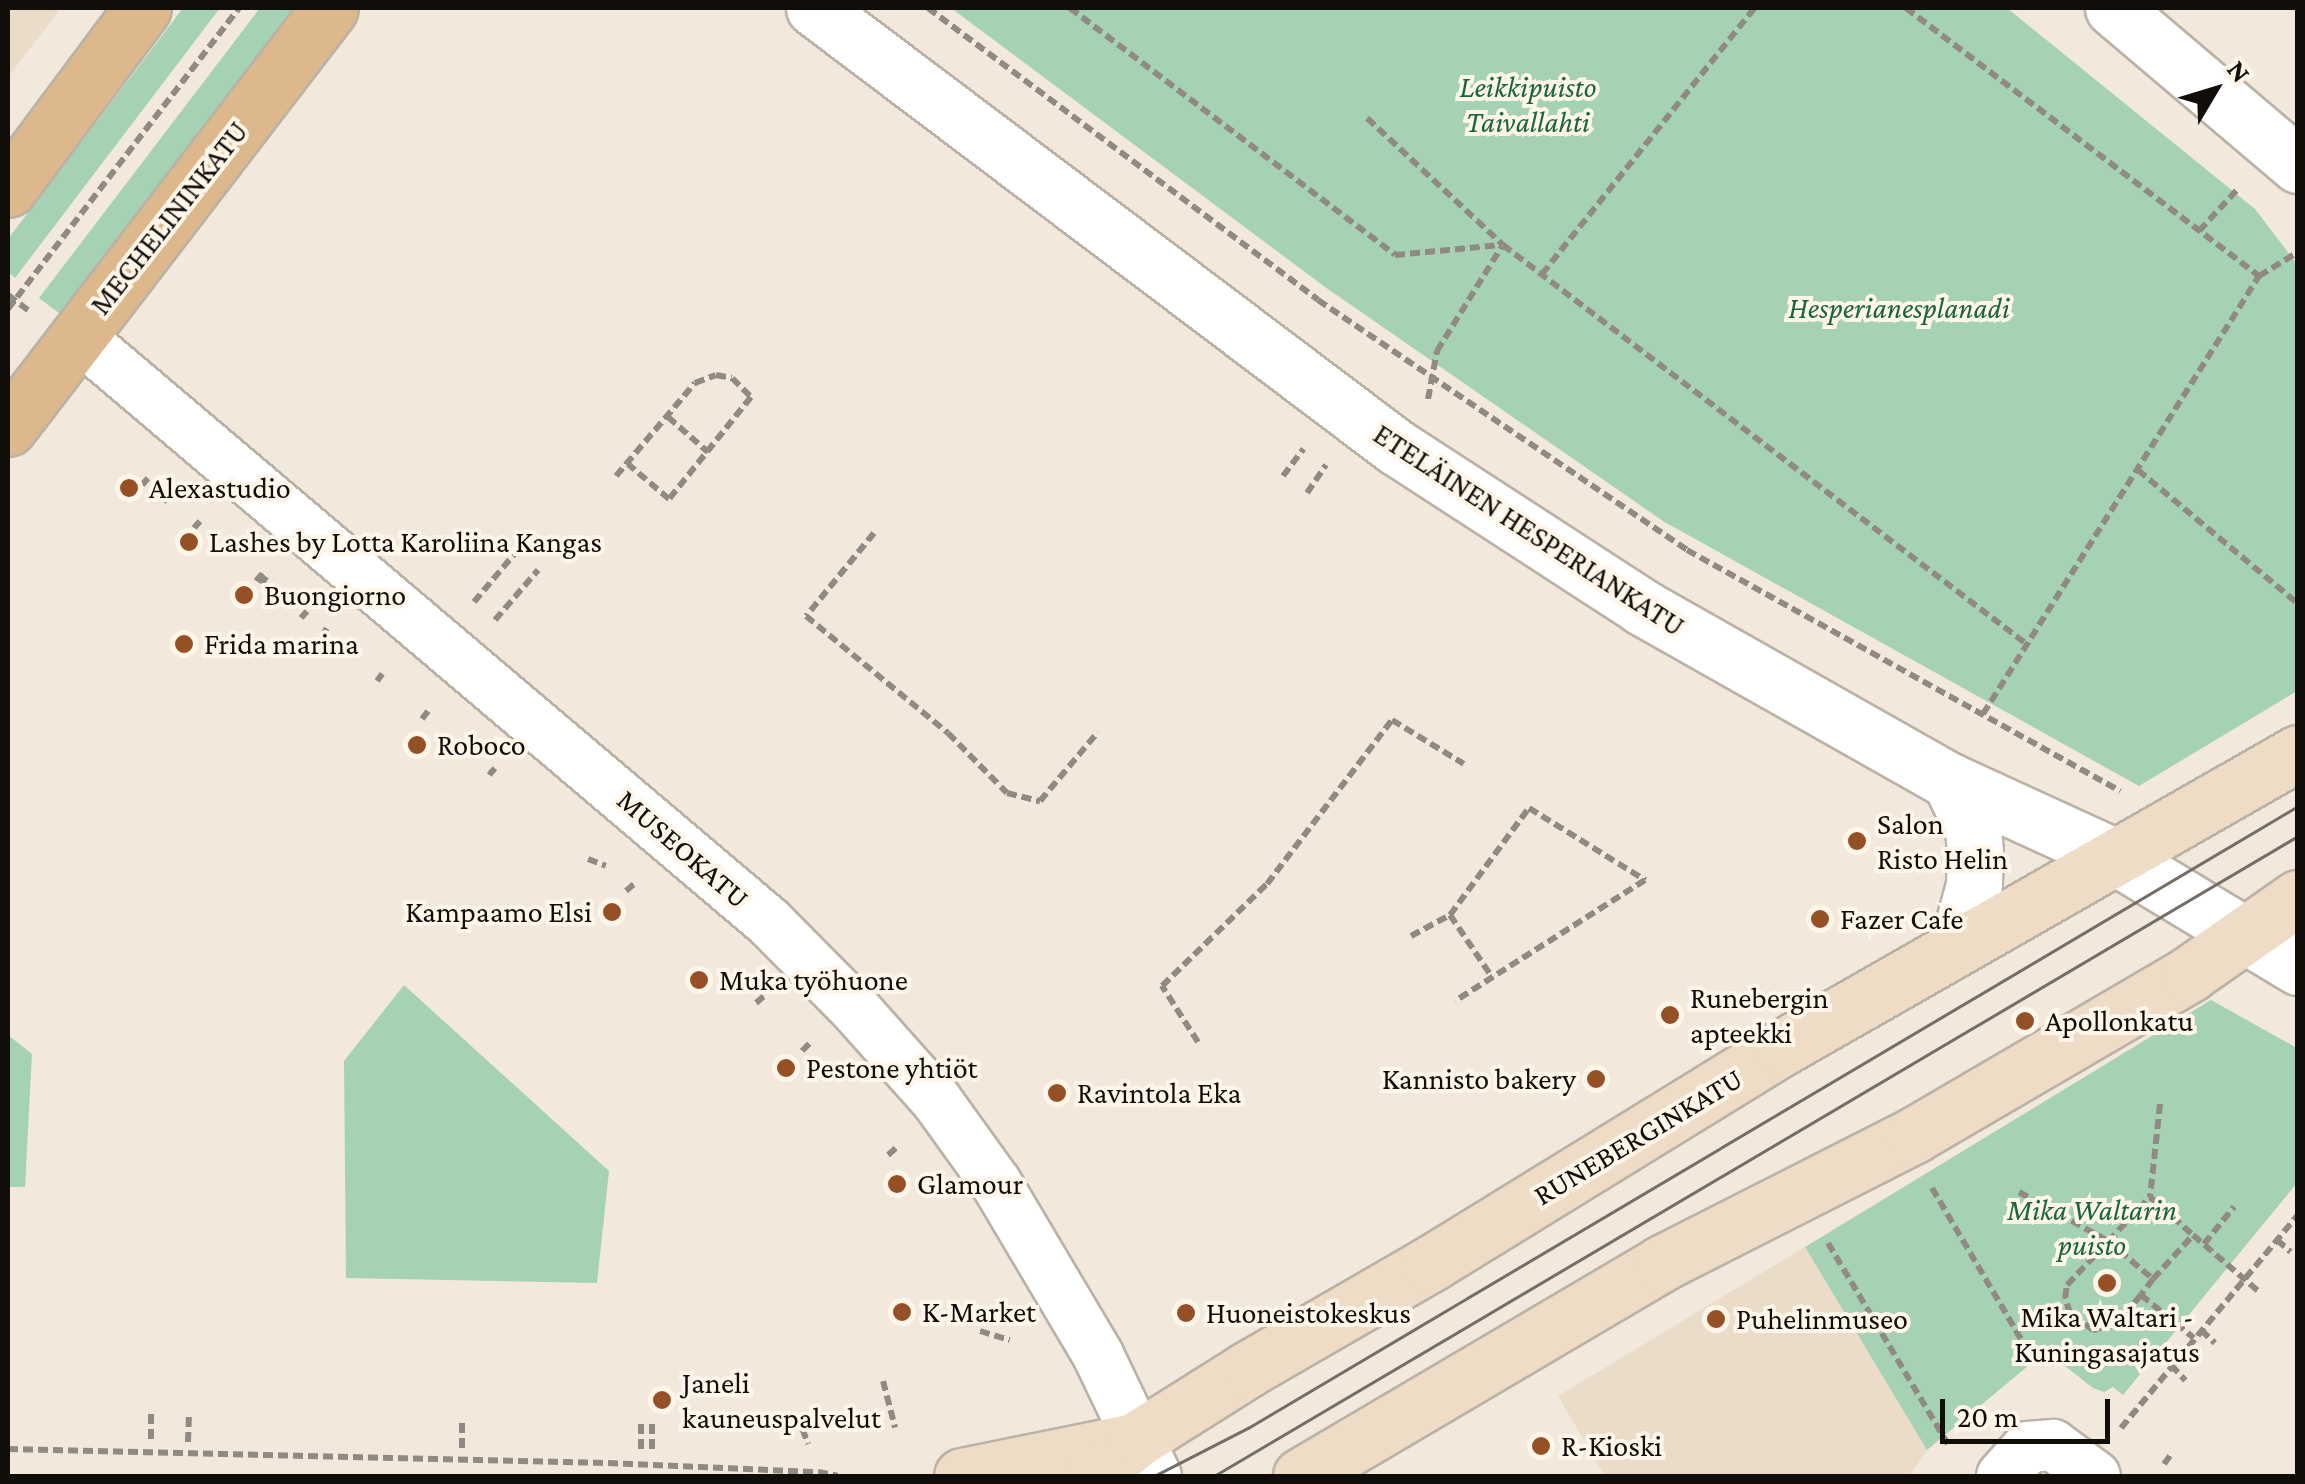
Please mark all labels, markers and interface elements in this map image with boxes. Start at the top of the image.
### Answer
north arrow [2165,40,2265,140]
text: N [2221,54,2257,88]
park label: Leikkipuisto Taivallahti [1459,69,1597,140]
street label: MECHELININKATU [82,114,256,322]
park label: Hesperianesplanadi [1788,290,2010,326]
street label: ETELÄINEN HESPERIANKATU [1367,416,1691,644]
place label: Alexastudio [149,470,291,506]
marker: Alexastudio [118,477,140,499]
place label: Lashes by Lotta Karoliina Kangas [209,524,602,560]
marker: Lashes by Lotta Karoliina Kangas [178,531,200,553]
place label: Buongiorno [264,577,406,613]
marker: Buongiorno [233,584,255,606]
place label: Frida marina [204,626,359,662]
marker: Frida marina [173,633,195,655]
place label: Roboco [437,727,526,763]
marker: Roboco [406,734,428,756]
street label: MUSEOKATU [610,782,756,916]
place label: Salon Risto Helin [1877,806,2008,876]
marker: Salon Risto Helin [1846,830,1868,852]
place label: Kampaamo Elsi [405,894,592,930]
marker: Kampaamo Elsi [601,901,623,923]
place label: Fazer Cafe [1840,901,1964,937]
marker: Fazer Cafe [1809,908,1831,930]
place label: Muka työhuone [719,962,908,998]
marker: Muka työhuone [688,969,710,991]
place label: Runebergin apteekki [1690,980,1829,1050]
place label: Apollonkatu [2045,1003,2193,1039]
marker: Runebergin apteekki [1659,1004,1681,1026]
marker: Apollonkatu [2014,1010,2036,1032]
place label: Pestone yhtiöt [806,1050,978,1086]
marker: Pestone yhtiöt [775,1057,797,1079]
place label: Kannisto bakery [1382,1061,1576,1097]
street label: RUNEBERGINKATU [1527,1061,1749,1213]
marker: Kannisto bakery [1585,1068,1607,1090]
place label: Ravintola Eka [1077,1075,1241,1111]
marker: Ravintola Eka [1046,1082,1068,1104]
place label: Glamour [917,1166,1023,1202]
marker: Glamour [886,1173,908,1195]
park label: Mika Waltarin puisto [2007,1192,2177,1262]
marker: Mika Waltari - Kuningasajatus [2096,1272,2118,1294]
place label: K-Market [922,1294,1036,1330]
place label: Huoneistokeskus [1206,1295,1411,1331]
place label: Mika Waltari - Kuningasajatus [2014,1299,2200,1370]
marker: K-Market [891,1301,913,1323]
place label: Puhelinmuseo [1736,1301,1908,1337]
marker: Huoneistokeskus [1175,1302,1197,1324]
marker: Puhelinmuseo [1705,1308,1727,1330]
place label: Janeli kauneuspalvelut [682,1365,881,1436]
scale bar [1945,1379,2115,1441]
marker: Janeli kauneuspalvelut [651,1389,673,1411]
text: 20 m [1957,1400,2018,1433]
place label: R-Kioski [1561,1428,1662,1464]
marker: R-Kioski [1530,1435,1552,1457]

